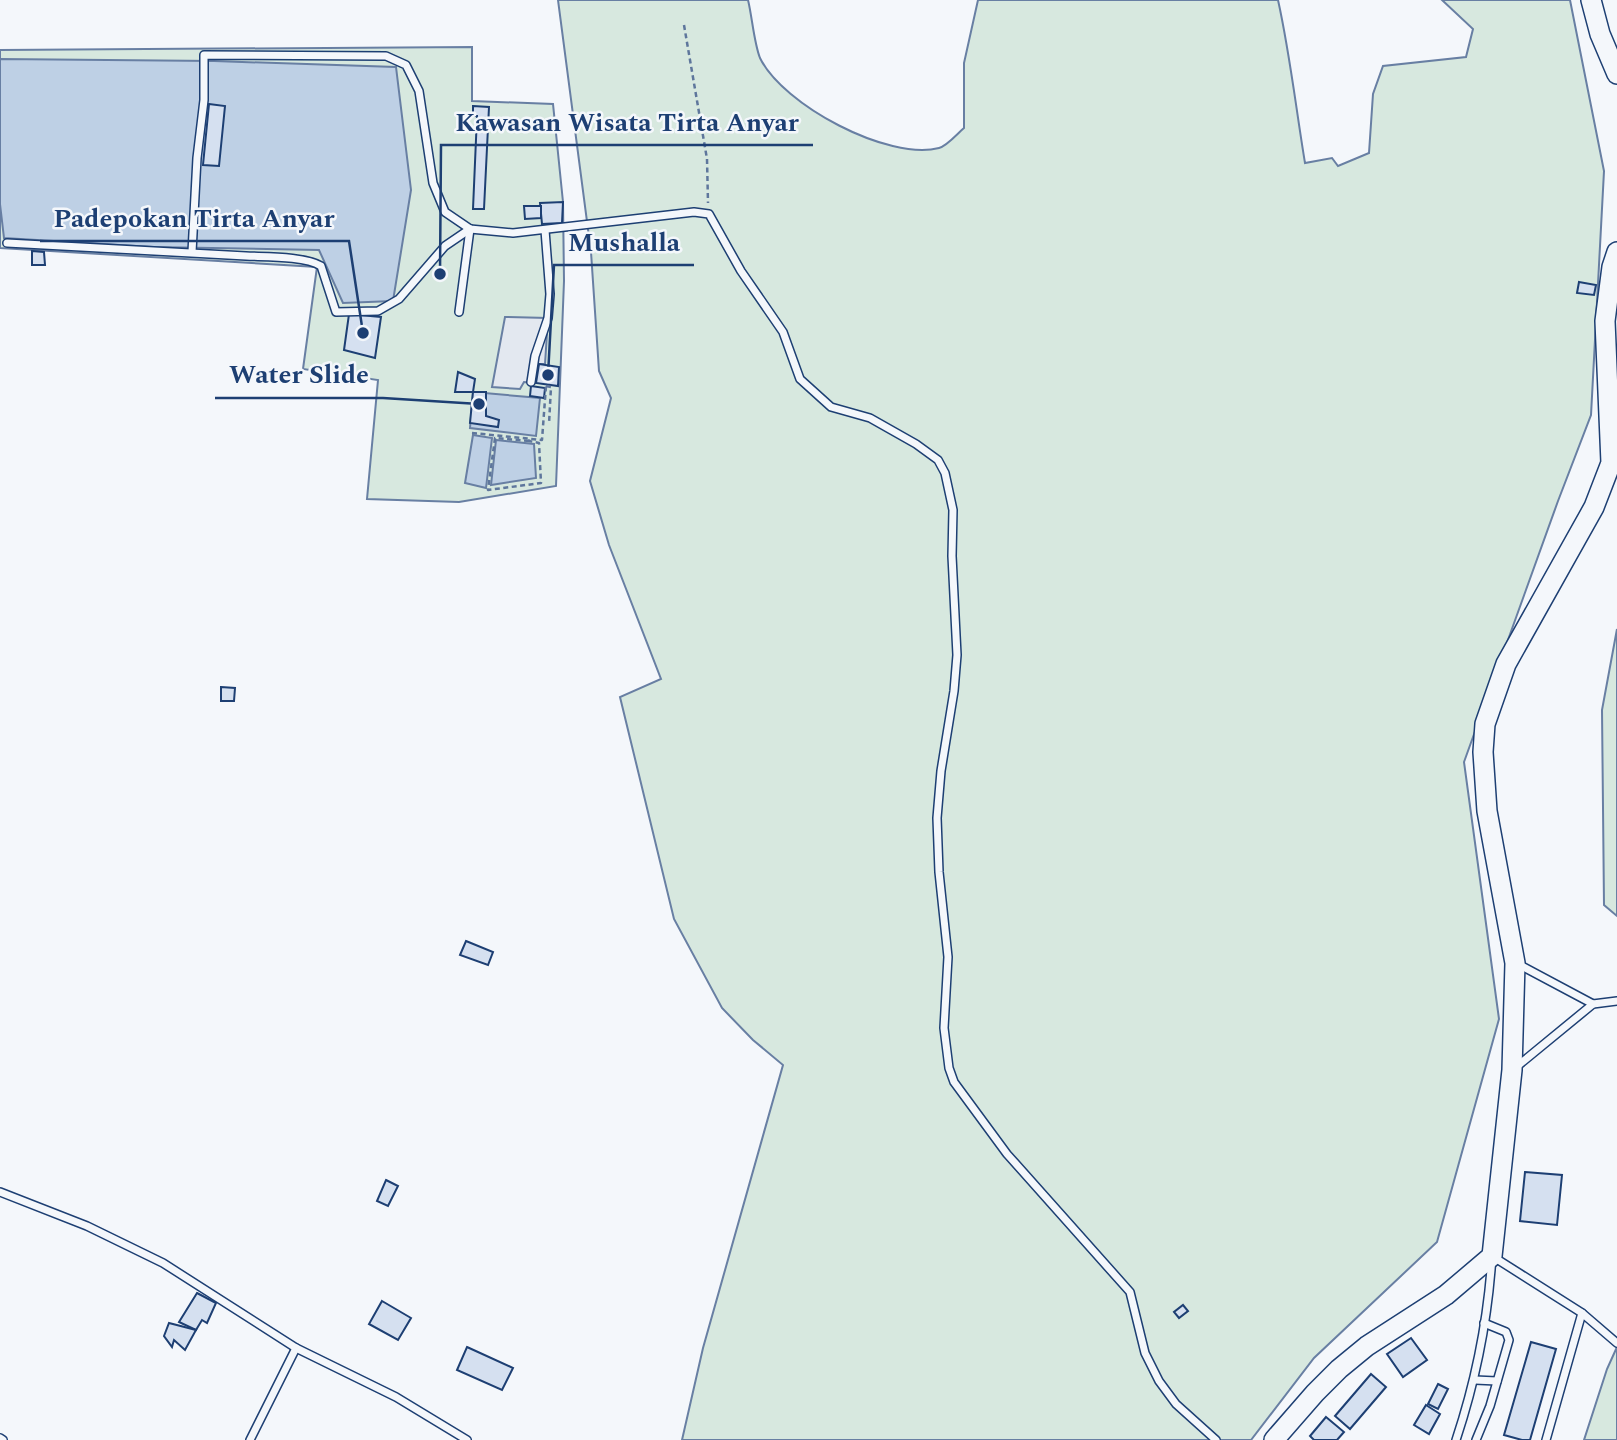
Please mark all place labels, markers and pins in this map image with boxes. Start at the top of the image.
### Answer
callout: Kawasan Wisata Tirta Anyar [441,98,813,145]
callout: Padepokan Tirta Anyar [40,194,349,241]
callout: Mushalla [554,218,694,265]
callout: Water Slide [215,351,383,398]

